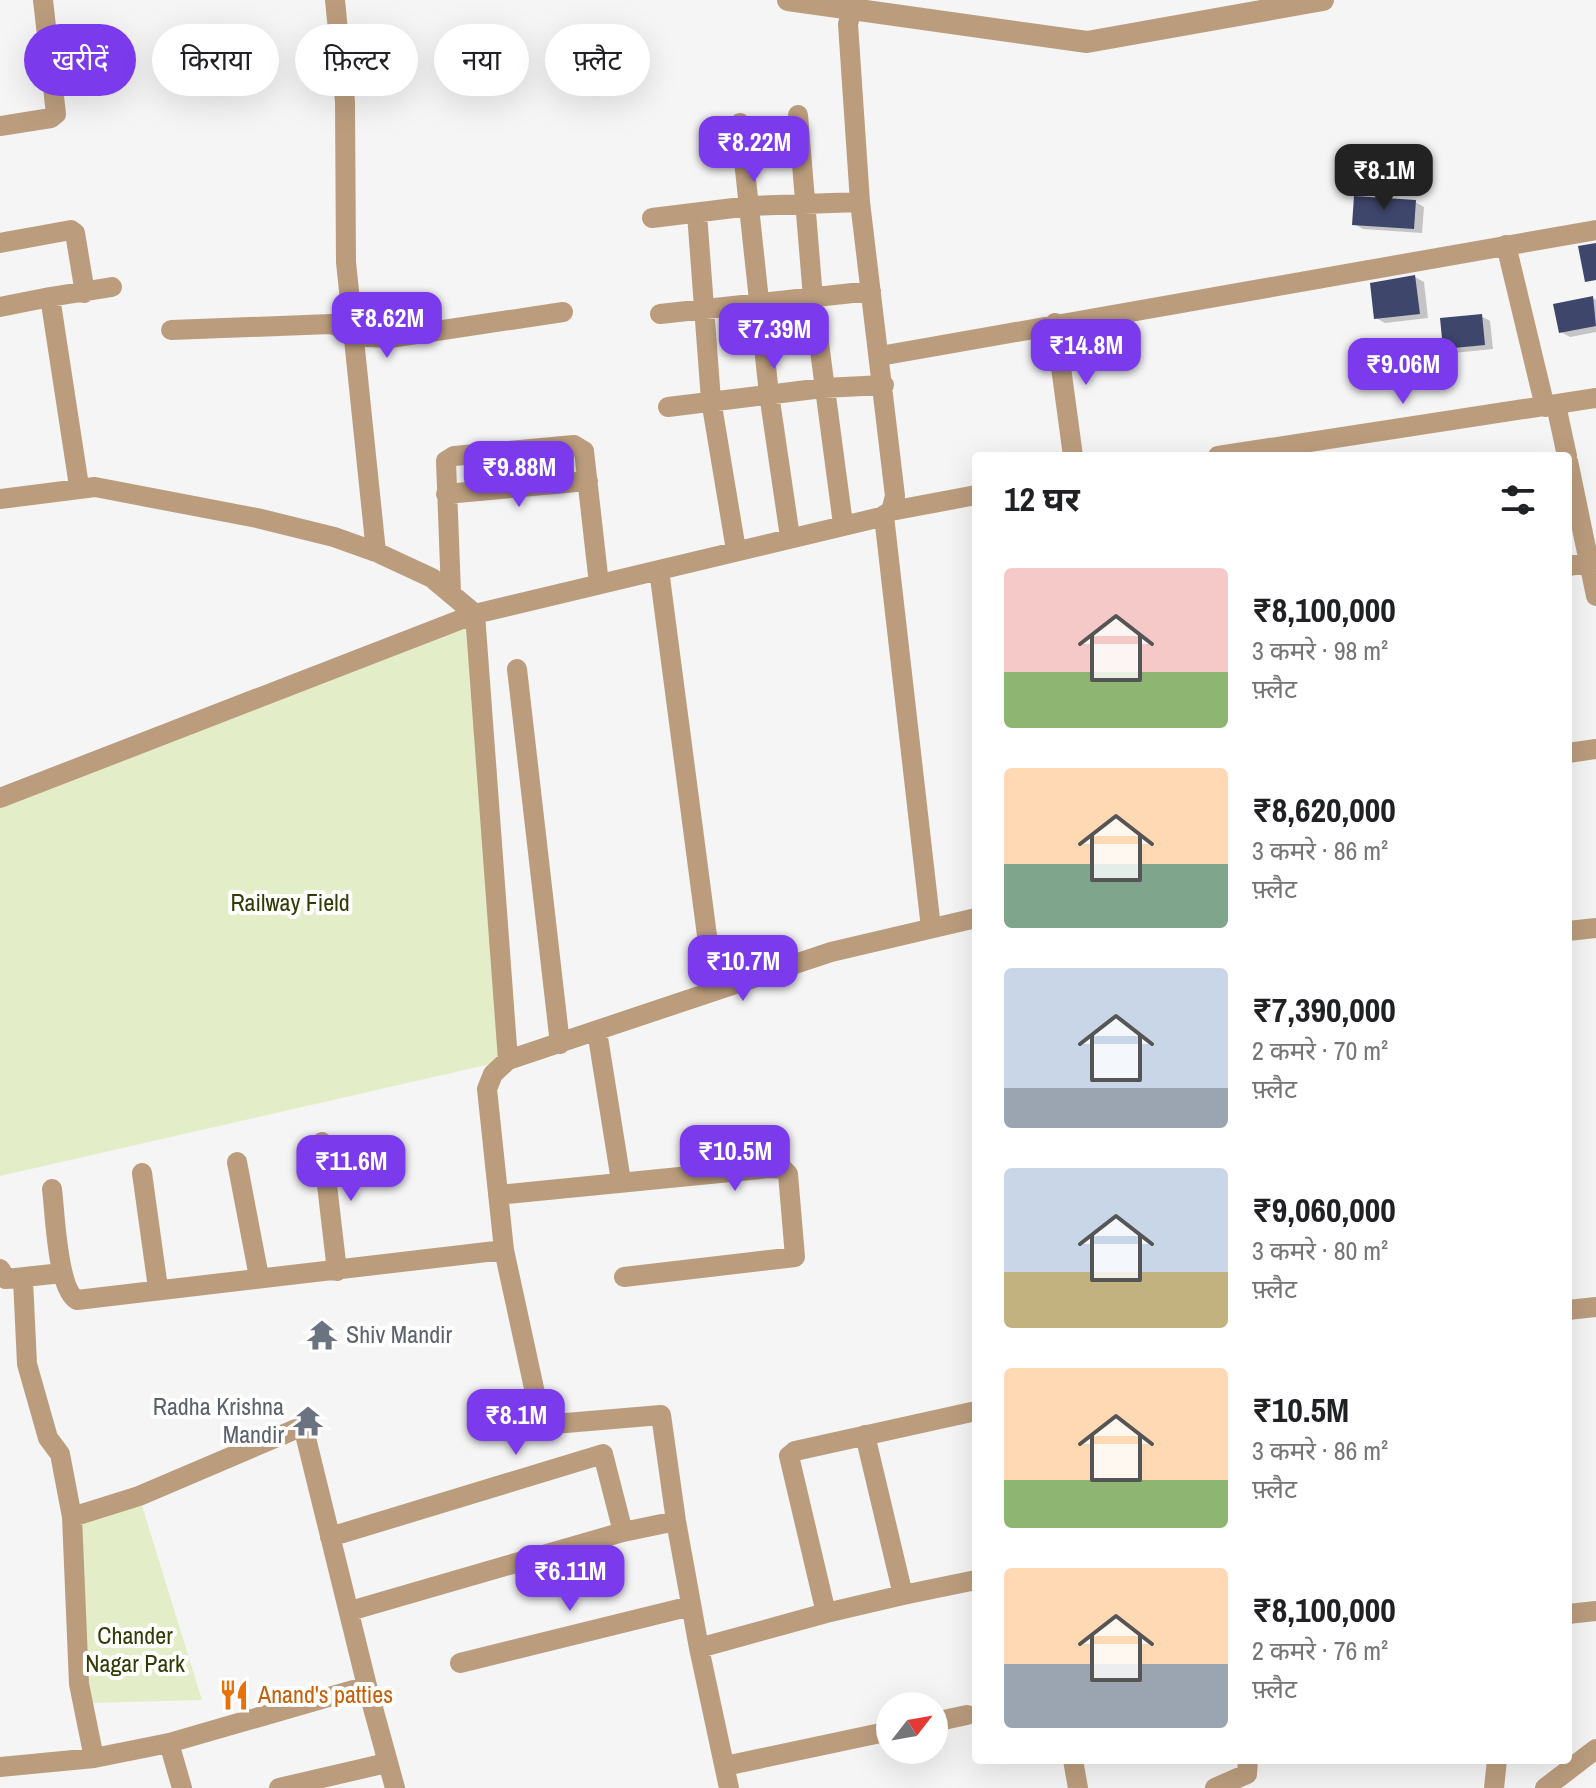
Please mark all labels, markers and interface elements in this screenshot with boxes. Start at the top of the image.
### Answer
chip: खरीदें [24,24,136,96]
chip: किराया [152,24,279,96]
chip: फ़िल्टर [295,24,418,96]
chip: नया [434,24,529,96]
chip: फ़्लैट [545,24,650,96]
pin: ₹8.22M [689,116,819,184]
text: ₹8.22M [717,124,791,159]
pin: ₹8.1M [1328,144,1440,212]
text: ₹8.1M [1353,152,1415,187]
pin: ₹8.62M [322,292,452,360]
text: ₹8.62M [350,300,424,335]
pin: ₹7.39M [709,303,839,371]
text: ₹7.39M [737,311,811,346]
pin: ₹14.8M [1021,319,1151,387]
text: ₹14.8M [1049,327,1123,362]
pin: ₹9.06M [1338,338,1468,406]
text: ₹9.06M [1366,346,1440,381]
pin: ₹9.88M [454,441,584,509]
text: ₹9.88M [482,449,556,484]
text: 12 घर [1004,476,1080,522]
icon: filters [1496,478,1540,522]
text: ₹8,100,000 [1252,587,1396,633]
icon: home [1068,600,1164,696]
text: 3 कमरे · 98 m² [1252,633,1388,668]
text: फ़्लैट [1252,671,1297,706]
text: ₹8,620,000 [1252,787,1396,833]
icon: home [1068,800,1164,896]
text: 3 कमरे · 86 m² [1252,833,1388,868]
text: फ़्लैट [1252,871,1297,906]
park label: Railway Field [230,886,350,918]
pin: ₹10.7M [678,935,808,1003]
text: ₹10.7M [706,943,780,978]
text: ₹7,390,000 [1252,987,1396,1033]
icon: home [1068,1000,1164,1096]
text: 2 कमरे · 70 m² [1252,1033,1388,1068]
text: फ़्लैट [1252,1071,1297,1106]
pin: ₹10.5M [670,1125,800,1193]
text: ₹10.5M [698,1133,772,1168]
pin: ₹11.6M [286,1135,416,1203]
text: ₹11.6M [314,1143,388,1178]
text: ₹9,060,000 [1252,1187,1396,1233]
icon: home [1068,1200,1164,1296]
text: 3 कमरे · 80 m² [1252,1233,1388,1268]
text: फ़्लैट [1252,1271,1297,1306]
temple icon: Shiv Mandir [305,1318,339,1352]
place label: Shiv Mandir [346,1318,453,1350]
text: ₹10.5M [1252,1387,1349,1433]
pin: ₹8.1M [460,1389,572,1457]
place label: Radha Krishna Mandir [153,1390,284,1450]
text: ₹8.1M [485,1397,547,1432]
icon: home [1068,1400,1164,1496]
temple icon: Radha Krishna Mandir [291,1404,325,1438]
text: 3 कमरे · 86 m² [1252,1433,1388,1468]
text: फ़्लैट [1252,1471,1297,1506]
pin: ₹6.11M [505,1545,635,1613]
text: ₹6.11M [533,1553,607,1588]
text: ₹8,100,000 [1252,1587,1396,1633]
icon: home [1068,1600,1164,1696]
park label: Chander Nagar Park [85,1619,185,1679]
text: 2 कमरे · 76 m² [1252,1633,1388,1668]
text: फ़्लैट [1252,1671,1297,1706]
restaurant icon: Anand's patties [217,1678,251,1712]
place label: Anand's patties [257,1678,393,1710]
north arrow [876,1692,948,1764]
map controls [876,1692,948,1764]

